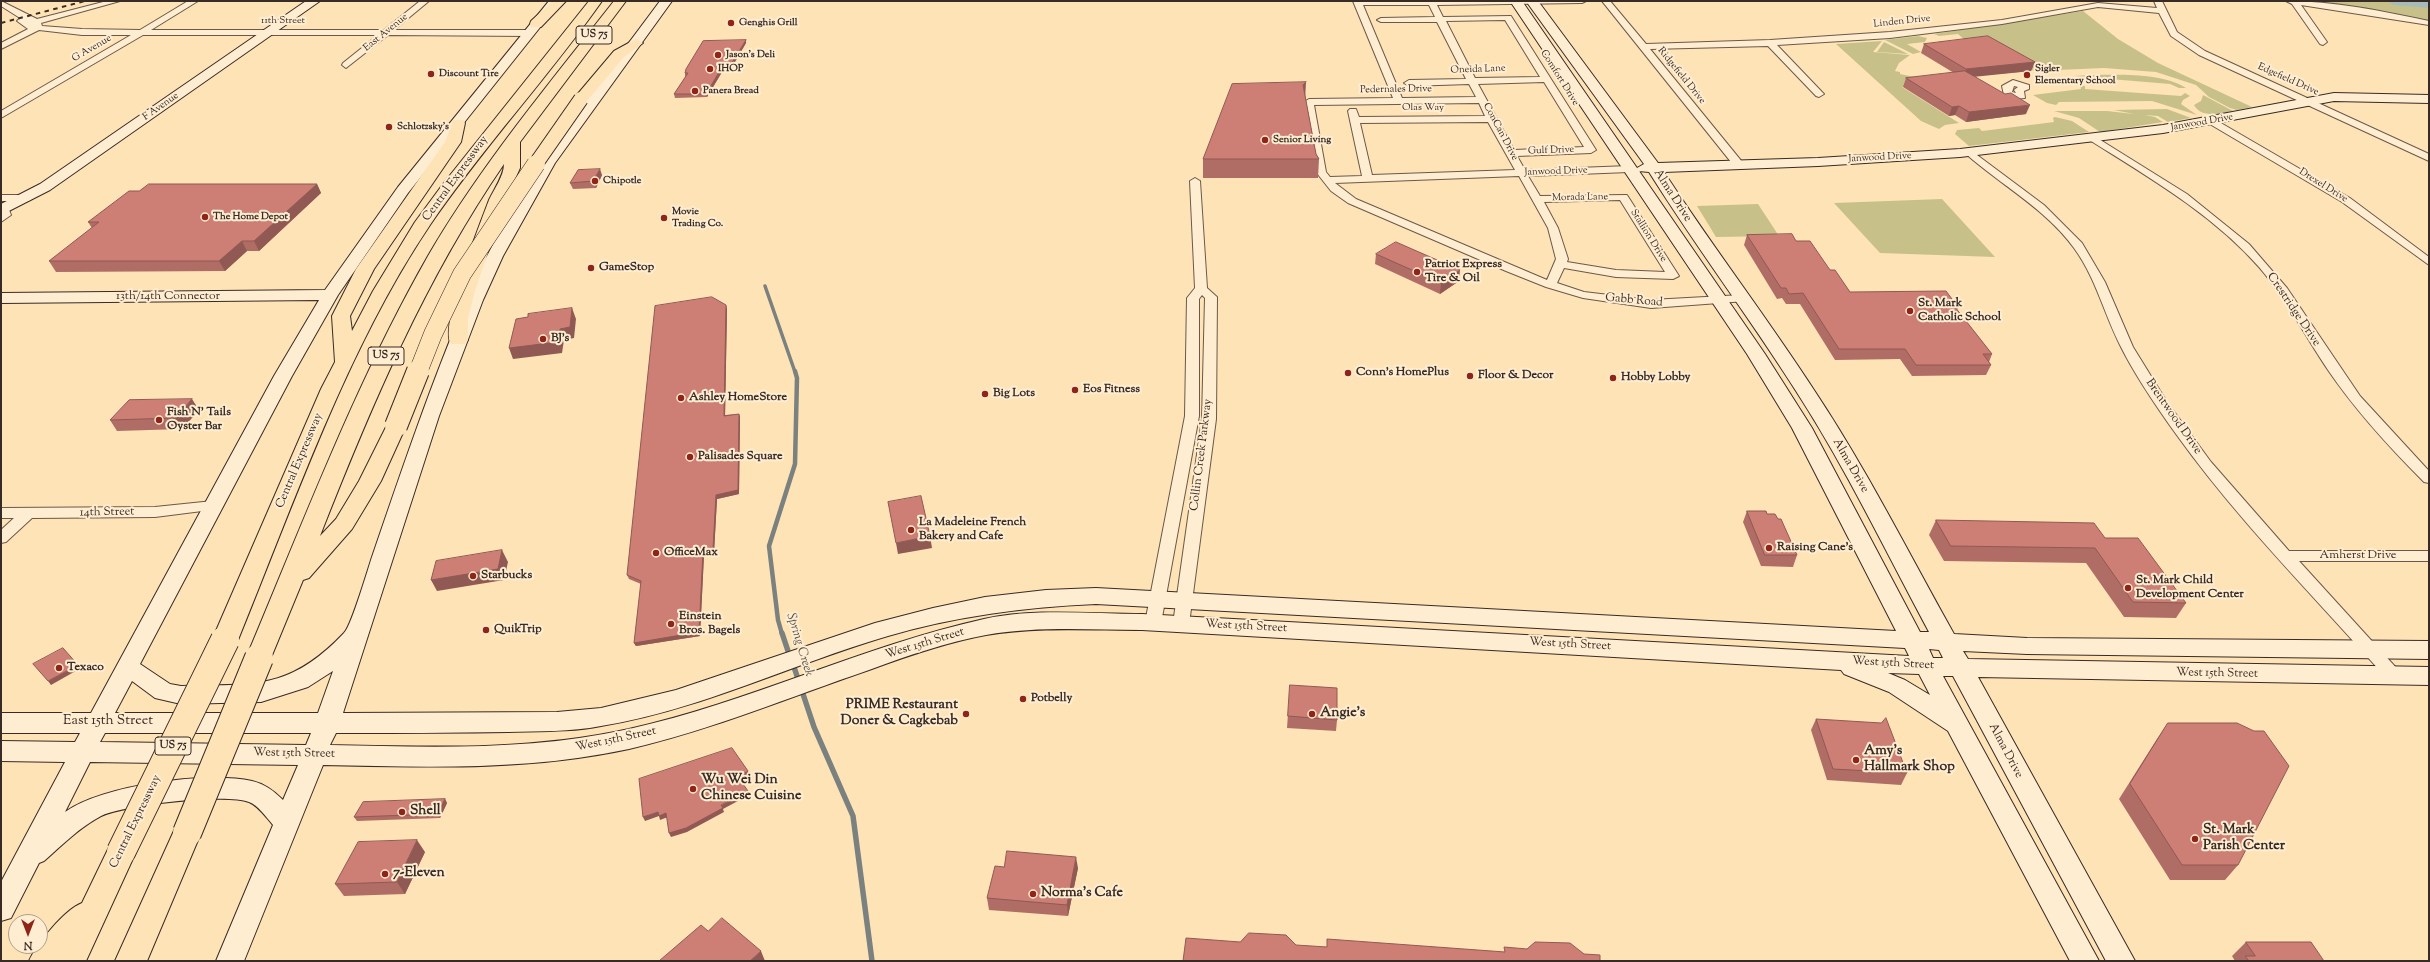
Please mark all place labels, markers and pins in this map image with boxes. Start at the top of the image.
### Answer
place label: Genghis Grill [739,17,798,29]
marker: Genghis Grill [726,18,736,28]
place label: Jason's Deli [726,49,775,61]
marker: Jason's Deli [713,50,723,60]
place label: IHOP [718,63,743,75]
place label: Sigler Elementary School [2035,63,2116,86]
marker: IHOP [705,64,715,74]
place label: Discount Tire [439,68,499,80]
marker: Discount Tire [426,69,436,79]
marker: Sigler Elementary School [2022,70,2032,80]
place label: Panera Bread [703,85,759,97]
marker: Panera Bread [690,86,700,96]
place label: Schlotzsky's [397,121,449,133]
marker: Schlotzsky's [384,122,394,132]
place label: Senior Living [1273,134,1331,146]
marker: Senior Living [1260,135,1270,145]
place label: Chipotle [603,175,641,187]
marker: Chipotle [590,176,600,186]
place label: Movie Trading Co. [672,206,723,230]
place label: The Home Depot [213,211,288,223]
marker: The Home Depot [200,212,210,222]
marker: Movie Trading Co. [659,213,669,223]
place label: Patriot Express Tire & Oil [1425,258,1502,286]
place label: GameStop [599,261,654,275]
marker: GameStop [586,263,596,273]
marker: Patriot Express Tire & Oil [1412,267,1422,277]
place label: St. Mark Catholic School [1918,297,2001,325]
marker: St. Mark Catholic School [1905,306,1915,316]
place label: BJ's [551,332,569,346]
marker: BJ's [538,334,548,344]
place label: Conn's HomePlus [1356,366,1449,380]
marker: Conn's HomePlus [1343,368,1353,378]
place label: Floor & Decor [1478,369,1554,383]
marker: Floor & Decor [1465,371,1475,381]
place label: Hobby Lobby [1621,371,1690,385]
marker: Hobby Lobby [1608,373,1618,383]
place label: Eos Fitness [1083,383,1140,397]
marker: Eos Fitness [1070,385,1080,395]
place label: Big Lots [993,387,1035,401]
marker: Big Lots [980,389,990,399]
place label: Ashley HomeStore [689,391,787,405]
marker: Ashley HomeStore [676,393,686,403]
place label: Fish N' Tails Oyster Bar [167,406,231,434]
marker: Fish N' Tails Oyster Bar [154,415,164,425]
place label: Palisades Square [698,450,783,464]
marker: Palisades Square [685,452,695,462]
place label: La Madeleine French Bakery and Cafe [919,516,1026,544]
marker: La Madeleine French Bakery and Cafe [906,525,916,535]
place label: Raising Cane's [1777,541,1853,555]
marker: Raising Cane's [1764,543,1774,553]
place label: OfficeMax [664,546,718,560]
marker: OfficeMax [651,548,661,558]
place label: Starbucks [481,569,532,583]
marker: Starbucks [468,571,478,581]
place label: St. Mark Child Development Center [2136,574,2244,602]
marker: St. Mark Child Development Center [2123,583,2133,593]
place label: Einstein Bros. Bagels [679,610,740,638]
marker: Einstein Bros. Bagels [666,619,676,629]
place label: QuikTrip [494,623,542,637]
marker: QuikTrip [481,625,491,635]
place label: Texaco [67,661,104,675]
marker: Texaco [54,663,64,673]
place label: Potbelly [1031,692,1072,706]
marker: Potbelly [1018,694,1028,704]
place label: PRIME Restaurant Doner & Cagkebab [841,698,958,730]
place label: Angie's [1320,706,1365,722]
marker: PRIME Restaurant Doner & Cagkebab [961,709,971,719]
marker: Angie's [1307,709,1317,719]
place label: Amy's Hallmark Shop [1864,744,1955,776]
marker: Amy's Hallmark Shop [1851,755,1861,765]
place label: Wu Wei Din Chinese Cuisine [701,773,801,806]
marker: Wu Wei Din Chinese Cuisine [688,784,698,794]
place label: Shell [410,804,441,820]
marker: Shell [397,807,407,817]
place label: St. Mark Parish Center [2203,823,2285,856]
marker: St. Mark Parish Center [2190,834,2200,844]
place label: 7-Eleven [393,866,445,882]
marker: 7-Eleven [380,869,390,879]
place label: Norma's Cafe [1041,886,1123,902]
marker: Norma's Cafe [1028,889,1038,899]

